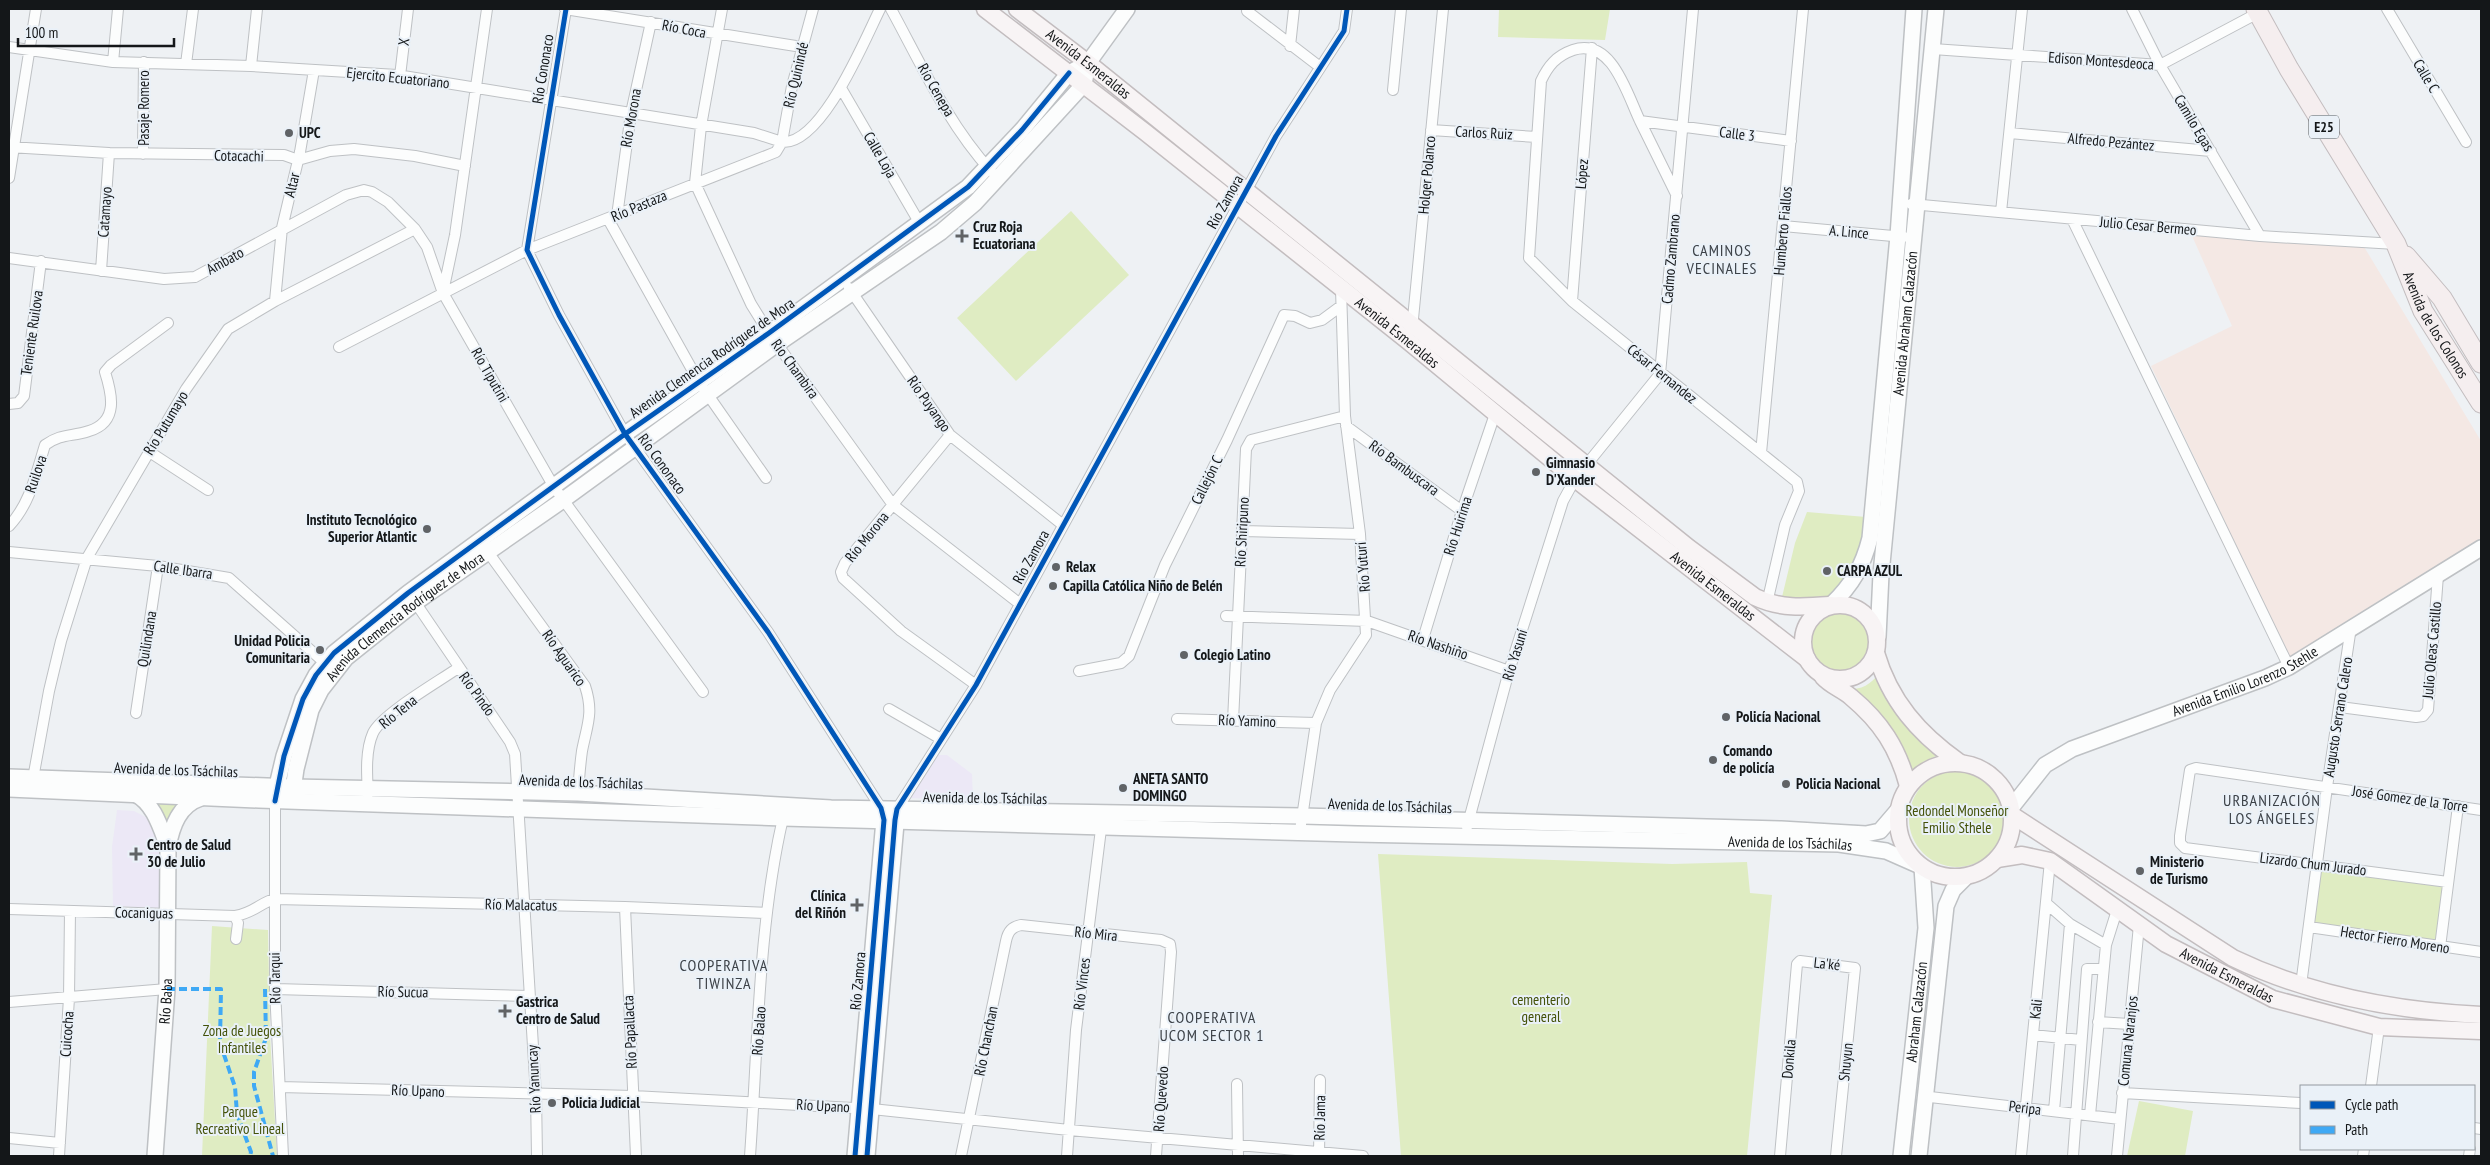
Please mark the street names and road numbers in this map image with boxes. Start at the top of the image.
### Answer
street label: Río Coca [660,15,708,42]
street label: Avenida Esmeraldas [1042,24,1135,103]
street label: Río Cononaco [528,33,557,105]
street label: X [394,37,413,47]
street label: Río Quinindé [779,40,812,110]
street label: Edison Montesdeoca [2048,47,2154,74]
street label: Calle C [2409,55,2444,96]
street label: Río Cenepa [914,60,959,120]
street label: Ejercito Ecuatoriano [346,63,450,92]
street label: Pasaje Romero [134,70,153,146]
street label: Río Morona [616,87,645,149]
street label: Camilo Egas [2170,91,2219,155]
road number: E25 [2309,115,2339,138]
street label: Carlos Ruiz [1455,122,1513,143]
street label: Calle 3 [1718,122,1756,145]
street label: Calle Loja [860,128,901,181]
street label: Alfredo Pezántez [2067,128,2155,155]
street label: Holger Polanco [1414,135,1439,215]
street label: Cotacachi [214,146,264,165]
street label: López [1571,158,1592,190]
street label: Altar [279,170,304,199]
street label: Río Zamora [1202,172,1247,232]
street label: Río Pastaza [608,185,670,226]
street label: Catamayo [93,186,116,238]
street label: Humberto Fiallos [1769,186,1796,276]
street label: Julio Cesar Bermeo [2098,212,2197,239]
street label: Cadmo Zambrano [1657,213,1684,305]
street label: A. Lince [1828,220,1870,243]
street label: Ambato [203,243,247,279]
street label: Avenida Abraham Calazacón [1888,250,1921,396]
street label: Avenida de los Colonos [2399,269,2473,382]
street label: Teniente Ruilova [16,289,47,377]
street label: Avenida Clemencia Rodríguez de Mora [625,293,798,422]
street label: Avenida Esmeraldas [1351,293,1443,372]
street label: Río Chambira [767,335,823,402]
street label: César Fernandez [1623,340,1701,408]
street label: Río Tiputini [467,344,514,405]
street label: Río Puyango [903,372,956,435]
street label: Río Putumayo [139,387,192,458]
street label: Río Cononaco [634,430,691,498]
street label: Río Bambuscara [1365,436,1443,500]
street label: Ruilova [20,452,51,495]
street label: Callejón C [1187,452,1227,507]
street label: Río Huirima [1439,494,1476,558]
street label: Río Shiripuno [1230,497,1253,567]
street label: Río Morona [841,508,893,566]
street label: Río Zamora [1008,527,1053,587]
street label: Río Yuturí [1351,540,1374,593]
street label: Avenida Esmeraldas [1667,547,1760,625]
street label: Avenida Clemencia Rodríguez de Mora [322,548,488,685]
street label: Calle Ibarra [152,556,214,583]
street label: Julio Oleas Castillo [2418,601,2445,700]
street label: Quilindana [133,610,160,668]
street label: Río Nashiño [1406,625,1471,664]
street label: Río Aguarico [538,626,591,690]
street label: Río Yasuní [1498,626,1532,683]
street label: Avenida Emilio Lorenzo Stehle [2169,642,2321,720]
street label: Augusto Serrano Calero [2319,655,2356,778]
street label: Río Pindo [455,668,500,719]
street label: Río Tena [375,690,421,733]
street label: Río Yamino [1218,710,1276,731]
street label: Avenida de los Tsáchilas [114,758,238,781]
street label: Avenida de los Tsáchilas [519,770,643,793]
street label: José Gomez de la Torre [2350,781,2469,816]
street label: Avenida de los Tsáchilas [923,787,1047,808]
street label: Avenida de los Tsáchilas [1328,794,1452,817]
street label: Avenida de los Tsáchilas [1728,832,1854,855]
street label: Lizardo Chum Jurado [2259,848,2367,879]
street label: Río Malacatus [485,894,557,915]
street label: Cocaniguas [115,902,173,923]
street label: Río Mira [1074,922,1118,945]
street label: Hector Fierro Moreno [2339,922,2451,958]
street label: Avenida Esmeraldas [2177,943,2277,1007]
street label: Río Zamora [845,951,870,1011]
street label: Río Tarqui [265,952,284,1004]
street label: La'ké [1813,953,1841,974]
street label: Río Vinces [1069,957,1094,1011]
street label: Abraham Calazacón [1901,960,1931,1063]
street label: Río Baba [154,978,176,1025]
street label: Río Sucua [377,982,429,1001]
street label: Río Papallacta [618,995,641,1069]
street label: Comuna Naranjos [2113,995,2142,1087]
street label: Kali [2025,998,2046,1020]
street label: Río Chanchan [969,1004,1002,1077]
street label: Río Balao [747,1006,770,1056]
street label: Cuicocha [55,1010,78,1058]
street label: Donkila [1777,1038,1800,1079]
street label: Shuyun [1834,1042,1857,1082]
street label: Río Yanuncay [522,1044,545,1114]
street label: Río Quevedo [1149,1065,1172,1132]
street label: Río Upano [391,1080,445,1101]
street label: Río Upano [796,1095,850,1116]
street label: Río Jama [1310,1095,1329,1141]
street label: Peripa [2008,1096,2042,1119]

